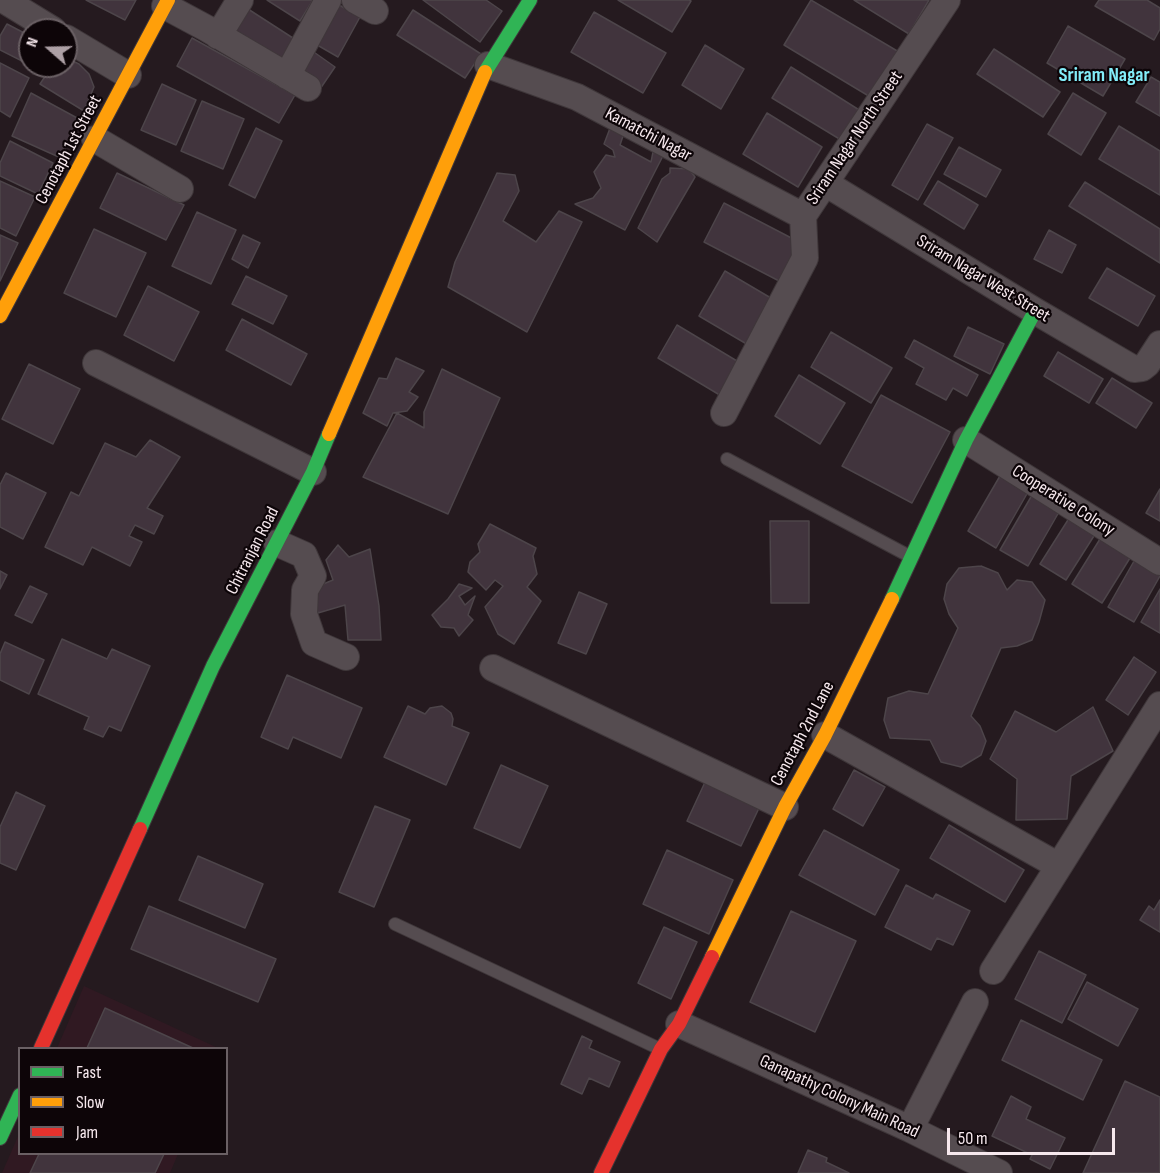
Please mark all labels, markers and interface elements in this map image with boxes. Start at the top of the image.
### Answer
north arrow [18,18,78,78]
text: N [22,35,43,50]
district label: Sriram Nagar [1058,64,1150,88]
street label: Sriram Nagar North Street [802,67,908,209]
street label: Cenotaph 1st Street [31,92,107,208]
street label: Kamatchi Nagar [601,103,695,167]
street label: Sriram Nagar West Street [912,231,1054,327]
street label: Cooperative Colony [1008,461,1118,541]
street label: Chitranjan Road [222,504,284,598]
street label: Cenotaph 2nd Lane [766,678,840,790]
legend [18,1047,228,1155]
street label: Ganapathy Colony Main Road [756,1051,922,1143]
text: Fast [76,1062,101,1083]
text: Slow [76,1092,105,1113]
scale bar [950,1116,1118,1154]
text: Jam [76,1122,98,1143]
text: 50 m [958,1128,988,1149]

